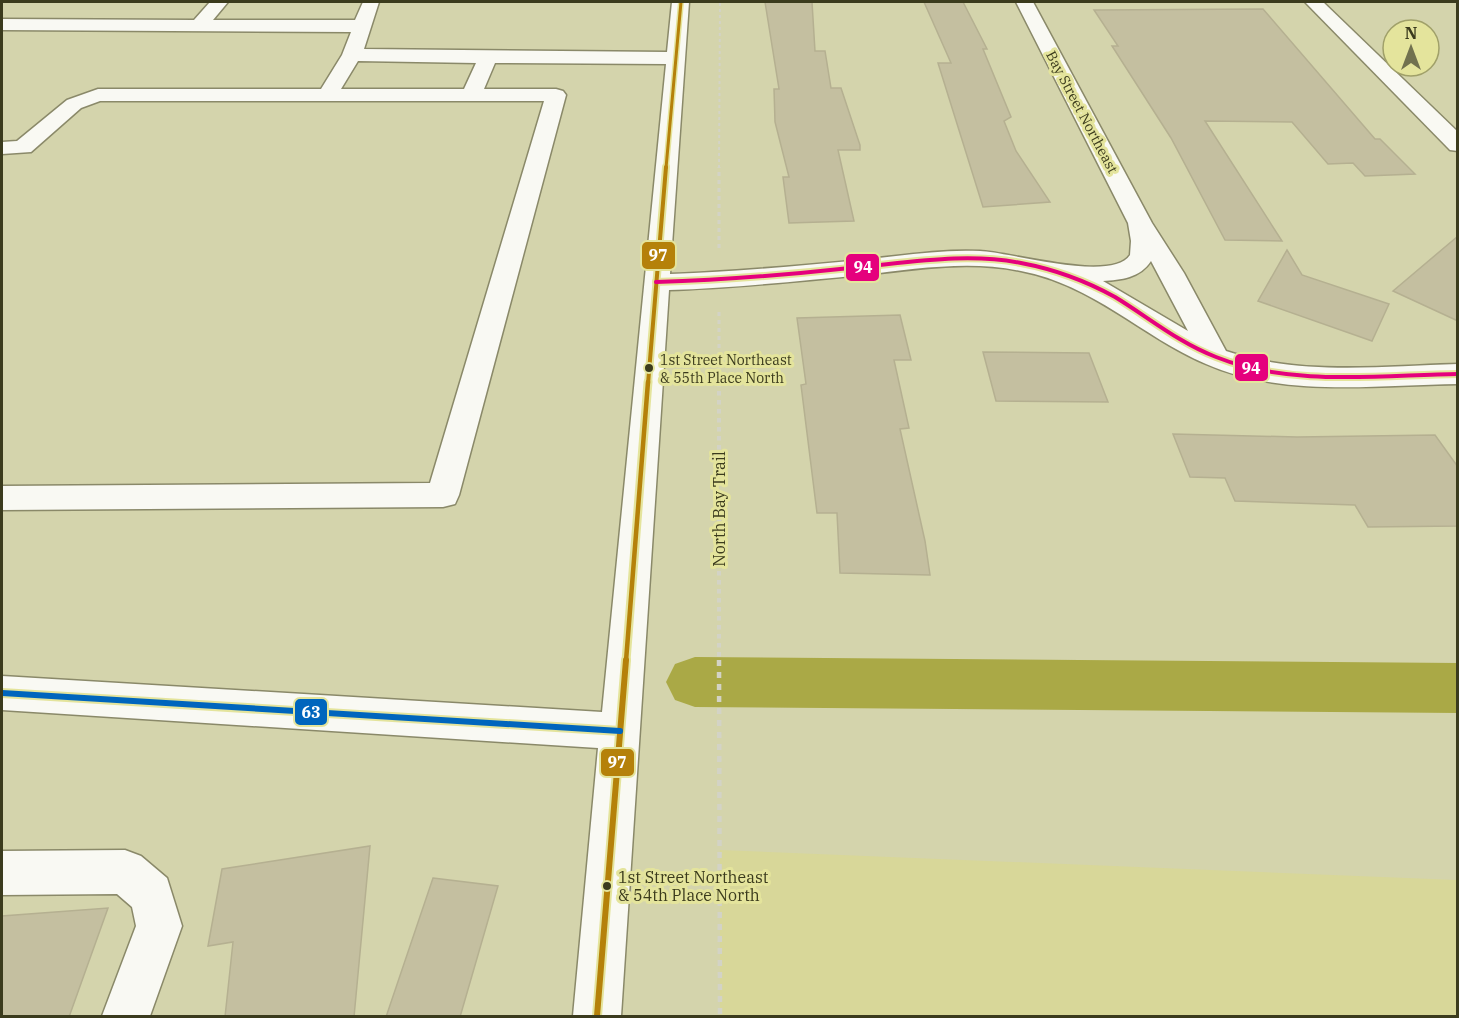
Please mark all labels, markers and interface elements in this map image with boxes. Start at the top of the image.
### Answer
north arrow [1381,18,1441,78]
text: N [1405,23,1417,43]
street label: Bay Street Northeast [1042,48,1122,176]
line badge: 97 [641,241,676,270]
text: 97 [648,245,668,265]
line badge: 94 [845,253,880,282]
text: 94 [853,257,873,277]
place label: 1st Street Northeast & 55th Place North [660,351,792,387]
line badge: 94 [1234,353,1269,382]
text: 94 [1241,358,1261,378]
marker: 1st Street Northeast & 55th Place North [643,362,655,374]
street label: North Bay Trail [709,451,729,567]
line badge: 63 [294,698,328,726]
text: 63 [301,702,321,722]
line badge: 97 [600,748,635,777]
text: 97 [607,752,627,772]
place label: 1st Street Northeast & 54th Place North [618,867,769,905]
marker: 1st Street Northeast & 54th Place North [601,880,613,892]

